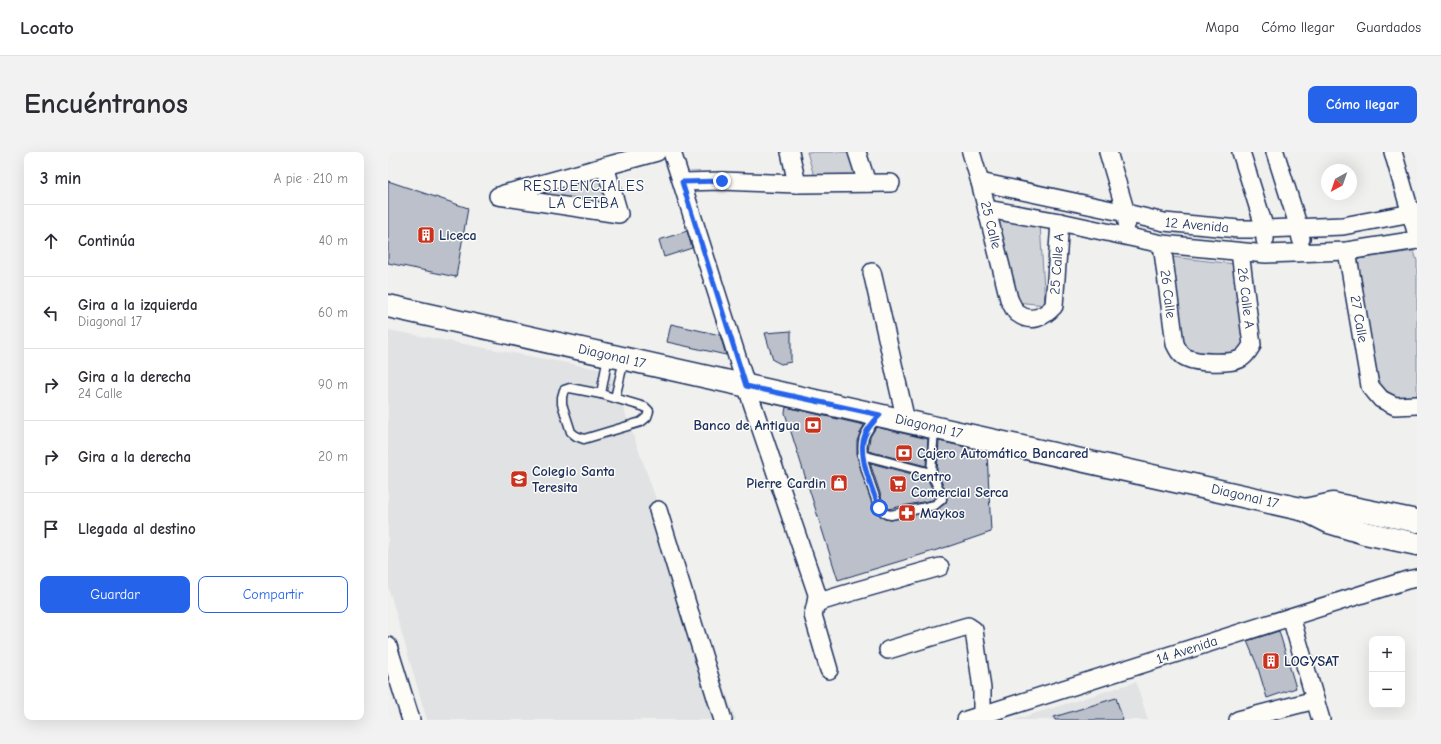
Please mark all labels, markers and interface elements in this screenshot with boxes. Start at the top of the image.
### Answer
text: Locato [20,17,74,39]
text: Mapa [1206,19,1239,36]
text: Cómo llegar [1261,19,1334,36]
text: Guardados [1356,19,1421,36]
button: Cómo llegar [1308,86,1417,123]
text: Encuéntranos [24,88,188,120]
north arrow [1321,164,1357,200]
text: 3 min [40,169,81,188]
text: A pie · 210 m [274,171,348,186]
route end [713,172,731,190]
district label: RESIDENCIALES LA CEIBA [523,177,645,212]
street label: 25 Calle [977,199,1005,251]
street label: 12 Avenida [1164,214,1230,236]
building icon: Liceca [416,225,436,245]
place label: Liceca [439,227,477,244]
icon: ahead [40,230,62,252]
text: Continúa [78,232,135,250]
text: 40 m [319,233,348,248]
street label: 25 Calle A [1046,233,1068,295]
street label: 26 Calle A [1234,267,1258,329]
street label: 26 Calle [1157,269,1179,319]
street label: 27 Calle [1346,294,1372,344]
text: Gira a la izquierda [78,296,198,314]
icon: left [40,302,62,324]
text: 60 m [318,305,348,320]
text: Diagonal 17 [78,314,142,329]
street label: Diagonal 17 [577,340,648,372]
text: Gira a la derecha [78,368,191,386]
icon: right [40,374,62,396]
text: 90 m [318,377,348,392]
text: 24 Calle [78,386,122,401]
street label: Diagonal 17 [894,410,965,442]
bank icon: Banco de Antigua [803,415,823,435]
place label: Banco de Antigua [693,417,800,434]
bank icon: Cajero Automático Bancared [894,443,914,463]
place label: Cajero Automático Bancared [917,445,1089,462]
icon: right [40,446,62,468]
text: Gira a la derecha [78,448,191,466]
text: 20 m [318,449,348,464]
place label: Colegio Santa Teresita [532,463,615,496]
place label: Centro Comercial Serca [911,468,1009,501]
school or university icon: Colegio Santa Teresita [509,469,529,489]
shop icon: Pierre Cardin [829,473,849,493]
supermarket icon: Centro Comercial Serca [888,474,908,494]
place label: Pierre Cardin [746,475,826,492]
street label: Diagonal 17 [1210,480,1281,512]
route start [870,499,888,517]
pharmacy icon: Maykos [897,503,917,523]
place label: Maykos [920,505,965,522]
icon: arrive [40,518,62,540]
text: Llegada al destino [78,520,196,538]
button: Guardar [40,576,190,613]
button: Compartir [198,576,348,613]
street label: 14 Avenida [1154,632,1220,668]
map controls [1369,636,1405,708]
button: + [1369,636,1405,672]
building icon: LOGYSAT [1261,651,1281,671]
place label: LOGYSAT [1284,653,1340,670]
button: − [1369,672,1405,708]

